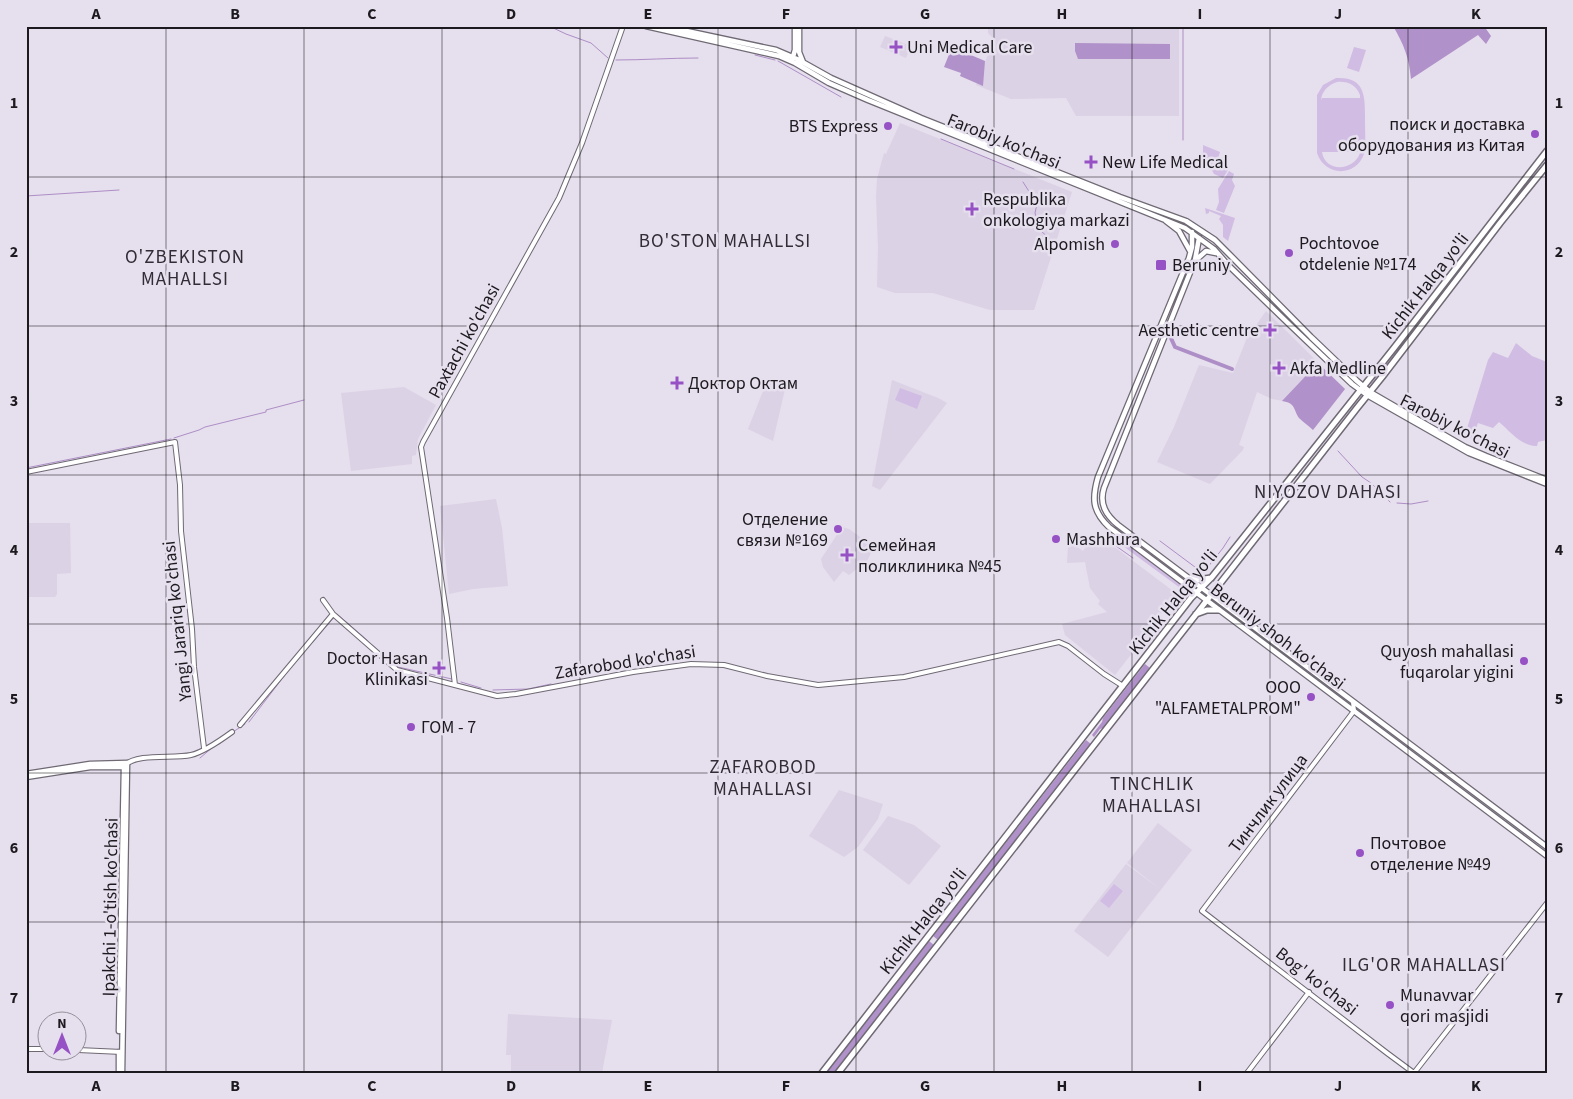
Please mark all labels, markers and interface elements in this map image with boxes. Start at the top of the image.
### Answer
text: A [90,3,101,25]
text: B [230,3,240,25]
text: C [367,3,377,25]
text: D [506,3,516,25]
text: E [644,3,652,25]
text: F [782,3,790,25]
text: G [920,3,930,25]
text: H [1057,3,1067,25]
text: I [1198,3,1202,25]
text: J [1334,3,1342,25]
text: K [1471,3,1481,25]
place label: Uni Medical Care [907,35,1033,60]
marker: Uni Medical Care [889,40,903,54]
text: 1 [10,92,18,114]
text: 1 [1555,92,1563,114]
street label: Farobiy ko'chasi [943,107,1064,176]
place label: поиск и доставка оборудования из Китая [1338,112,1525,158]
place label: BTS Express [789,114,878,139]
marker: BTS Express [882,120,894,132]
marker: поиск и доставка оборудования из Китая [1529,128,1541,140]
place label: New Life Medical [1102,150,1228,175]
marker: New Life Medical [1084,155,1098,169]
place label: Respublika onkologiya markazi [983,187,1130,233]
marker: Respublika onkologiya markazi [965,202,979,216]
district label: BO'STON MAHALLSI [639,228,811,255]
street label: Kichik Halqa yo'li [1376,228,1475,345]
place label: Pochtovoe otdelenie №174 [1299,231,1416,277]
place label: Alpomish [1034,232,1105,257]
marker: Alpomish [1109,238,1121,250]
text: 2 [10,241,18,263]
text: 2 [1555,241,1563,263]
district label: O'ZBEKISTON MAHALLSI [125,244,245,293]
marker: Pochtovoe otdelenie №174 [1283,247,1295,259]
place label: Beruniy [1172,253,1231,278]
marker: Beruniy [1154,258,1168,272]
street label: Paxtachi ko'chasi [423,279,506,403]
place label: Aesthetic centre [1138,318,1259,343]
marker: Aesthetic centre [1263,323,1277,337]
place label: Akfa Medline [1290,356,1386,381]
marker: Akfa Medline [1272,361,1286,375]
place label: Доктор Октам [688,371,798,396]
marker: Доктор Октам [670,376,684,390]
street label: Farobiy ko'chasi [1395,388,1514,465]
text: 3 [10,390,18,412]
text: 3 [1555,390,1563,412]
district label: NIYOZOV DAHASI [1254,479,1402,506]
place label: Отделение связи №169 [737,507,828,553]
marker: Отделение связи №169 [832,523,844,535]
place label: Mashhura [1066,527,1140,552]
place label: Семейная поликлиника №45 [858,533,1002,579]
marker: Mashhura [1050,533,1062,545]
text: 4 [10,539,19,561]
text: 4 [1555,539,1564,561]
street label: Yangi Jarariq ko'chasi [157,540,198,703]
street label: Kichik Halqa yo'li [1123,544,1224,660]
marker: Семейная поликлиника №45 [840,548,854,562]
street label: Beruniy shoh ko'chasi [1205,577,1350,695]
street label: Zafarobod ko'chasi [553,639,697,686]
place label: Quyosh mahallasi fuqarolar yigini [1380,639,1514,685]
place label: Doctor Hasan Klinikasi [326,646,428,692]
marker: Quyosh mahallasi fuqarolar yigini [1518,655,1530,667]
marker: Doctor Hasan Klinikasi [432,661,446,675]
place label: OOO "ALFAMETALPROM" [1155,675,1301,721]
text: 5 [10,688,18,710]
text: 5 [1555,688,1563,710]
marker: OOO "ALFAMETALPROM" [1305,691,1317,703]
place label: ГОМ - 7 [421,715,476,740]
marker: ГОМ - 7 [405,721,417,733]
street label: Тинчлик улица [1223,749,1314,858]
district label: ZAFAROBOD MAHALLASI [709,754,817,803]
district label: TINCHLIK MAHALLASI [1102,771,1202,820]
street label: Ipakchi 1-o'tish ko'chasi [96,817,125,997]
place label: Почтовое отделение №49 [1370,831,1491,877]
text: 6 [10,837,18,859]
text: 6 [1555,837,1563,859]
marker: Почтовое отделение №49 [1354,847,1366,859]
street label: Kichik Halqa yo'li [874,863,973,980]
street label: Bog' ko'chasi [1270,941,1363,1022]
district label: ILG'OR MAHALLASI [1342,952,1506,979]
place label: Munavvar qori masjidi [1400,983,1489,1029]
text: 7 [10,987,18,1009]
text: 7 [1555,987,1563,1009]
marker: Munavvar qori masjidi [1384,999,1396,1011]
north arrow [38,1012,88,1062]
text: N [57,1014,67,1034]
text: A [90,1075,101,1097]
text: B [230,1075,240,1097]
text: C [367,1075,377,1097]
text: D [506,1075,516,1097]
text: E [644,1075,652,1097]
text: F [782,1075,790,1097]
text: G [920,1075,930,1097]
text: H [1057,1075,1067,1097]
text: I [1198,1075,1202,1097]
text: J [1334,1075,1342,1097]
text: K [1471,1075,1481,1097]

